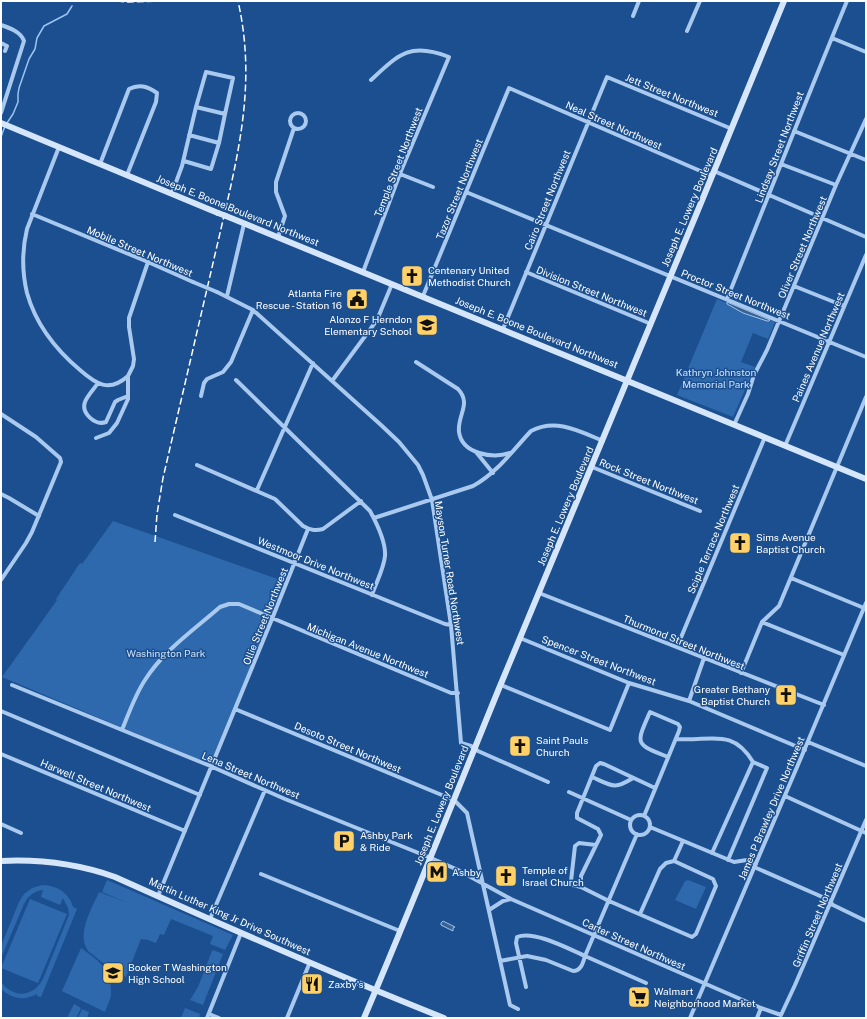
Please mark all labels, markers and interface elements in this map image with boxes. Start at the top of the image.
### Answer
street label: Jett Street Northwest [624,71,720,119]
street label: Lindsay Street Northwest [752,89,806,204]
street label: Neal Street Northwest [564,98,664,152]
street label: Temple Street Northwest [372,105,425,219]
street label: Tazor Street Northwest [433,137,485,241]
street label: Joseph E. Lowery Boulevard [658,146,720,268]
street label: Cairo Street Northwest [521,148,573,252]
street label: Joseph E. Boone Boulevard Northwest [155,172,321,248]
street label: Oliver Street Northwest [775,194,829,300]
street label: Mobile Street Northwest [85,223,195,279]
church icon: Centenary United Methodist Church [399,263,425,289]
street label: Division Street Northwest [535,263,649,319]
place label: Centenary United Methodist Church [428,264,511,288]
street label: Proctor Street Northwest [680,267,793,322]
public building icon: Atlanta Fire Rescue - Station 16 [344,286,370,312]
place label: Atlanta Fire Rescue - Station 16 [256,287,342,311]
street label: Paines Avenue Northwest [789,290,847,404]
street label: Joseph E. Boone Boulevard Northwest [454,294,620,370]
school or university icon: Alonzo F Herndon Elementary School [414,312,440,338]
place label: Alonzo F Herndon Elementary School [324,313,412,337]
park label: Kathryn Johnston Memorial Park [676,366,756,390]
street label: Joseph E. Lowery Boulevard [534,445,596,567]
street label: Rock Street Northwest [598,456,700,506]
street label: Sciple Terrace Northwest [685,483,742,595]
street label: Mayson Turner Road Northwest [433,500,467,646]
church icon: Sims Avenue Baptist Church [727,530,753,556]
place label: Sims Avenue Baptist Church [756,531,825,555]
street label: Westmoor Drive Northwest [256,534,376,592]
street label: Ollie Street Northwest [240,566,290,666]
street label: Thurmond Street Northwest [621,612,747,672]
street label: Michigan Avenue Northwest [305,620,431,680]
street label: Spencer Street Northwest [540,633,658,687]
park label: Washington Park [127,647,206,659]
church icon: Greater Bethany Baptist Church [773,682,799,708]
place label: Greater Bethany Baptist Church [694,683,771,707]
street label: Desoto Street Northwest [293,719,403,775]
church icon: Saint Pauls Church [507,733,533,759]
place label: Saint Pauls Church [536,734,588,758]
street label: James P Brawley Drive Northwest [735,734,807,881]
street label: Joseph E. Lowery Boulevard [411,743,471,867]
street label: Lena Street Northwest [200,749,302,801]
street label: Harwell Street Northwest [39,756,153,814]
parking icon: Ashby Park & Ride [331,828,357,854]
place label: Ashby Park & Ride [360,829,413,853]
metro station icon: Ashby [424,859,450,885]
street label: Griffin Street Northwest [790,861,844,969]
church icon: Temple of Israel Church [493,863,519,889]
place label: Temple of Israel Church [522,864,584,888]
place label: Ashby [452,866,482,878]
street label: Martin Luther King Jr Drive Southwest [147,875,313,957]
street label: Carter Street Northwest [580,916,688,972]
school or university icon: Booker T Washington High School [100,960,126,986]
place label: Booker T Washington High School [128,961,227,985]
restaurant icon: Zaxby's [299,971,325,997]
place label: Zaxby's [328,978,364,990]
supermarket icon: Walmart Neighborhood Market [626,984,652,1010]
place label: Walmart Neighborhood Market [654,985,756,1009]

